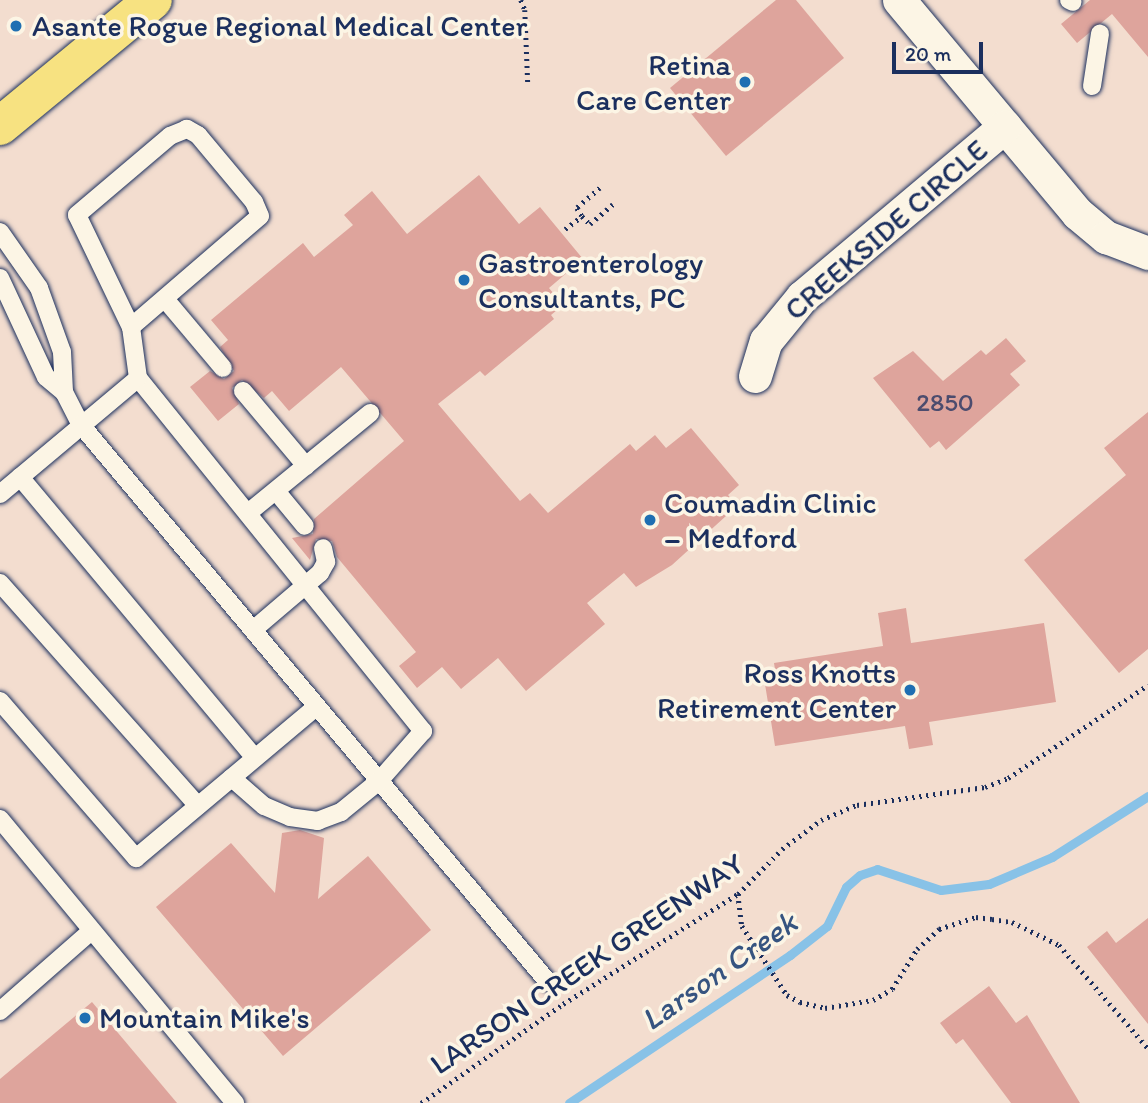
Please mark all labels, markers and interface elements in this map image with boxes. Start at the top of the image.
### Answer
place label: Asante Rogue Regional Medical Center [32,8,527,44]
marker: Asante Rogue Regional Medical Center [6,16,26,36]
scale bar [896,28,987,72]
text: 20 m [905,41,951,66]
place label: Retina Care Center [575,47,731,118]
marker: Retina Care Center [737,74,753,90]
street label: CREEKSIDE CIRCLE [776,131,996,329]
place label: Gastroenterology Consultants, PC [478,245,703,316]
marker: Gastroenterology Consultants, PC [456,272,472,288]
house number: 2850 [916,387,974,419]
place label: Coumadin Clinic – Medford [664,485,877,556]
marker: Coumadin Clinic – Medford [642,512,658,528]
place label: Ross Knotts Retirement Center [657,655,896,726]
marker: Ross Knotts Retirement Center [902,682,918,698]
street label: LARSON CREEK GREENWAY [423,845,751,1083]
water label: Larson Creek [634,903,804,1039]
place label: Mountain Mike's [99,1000,309,1036]
marker: Mountain Mike's [77,1010,93,1026]

